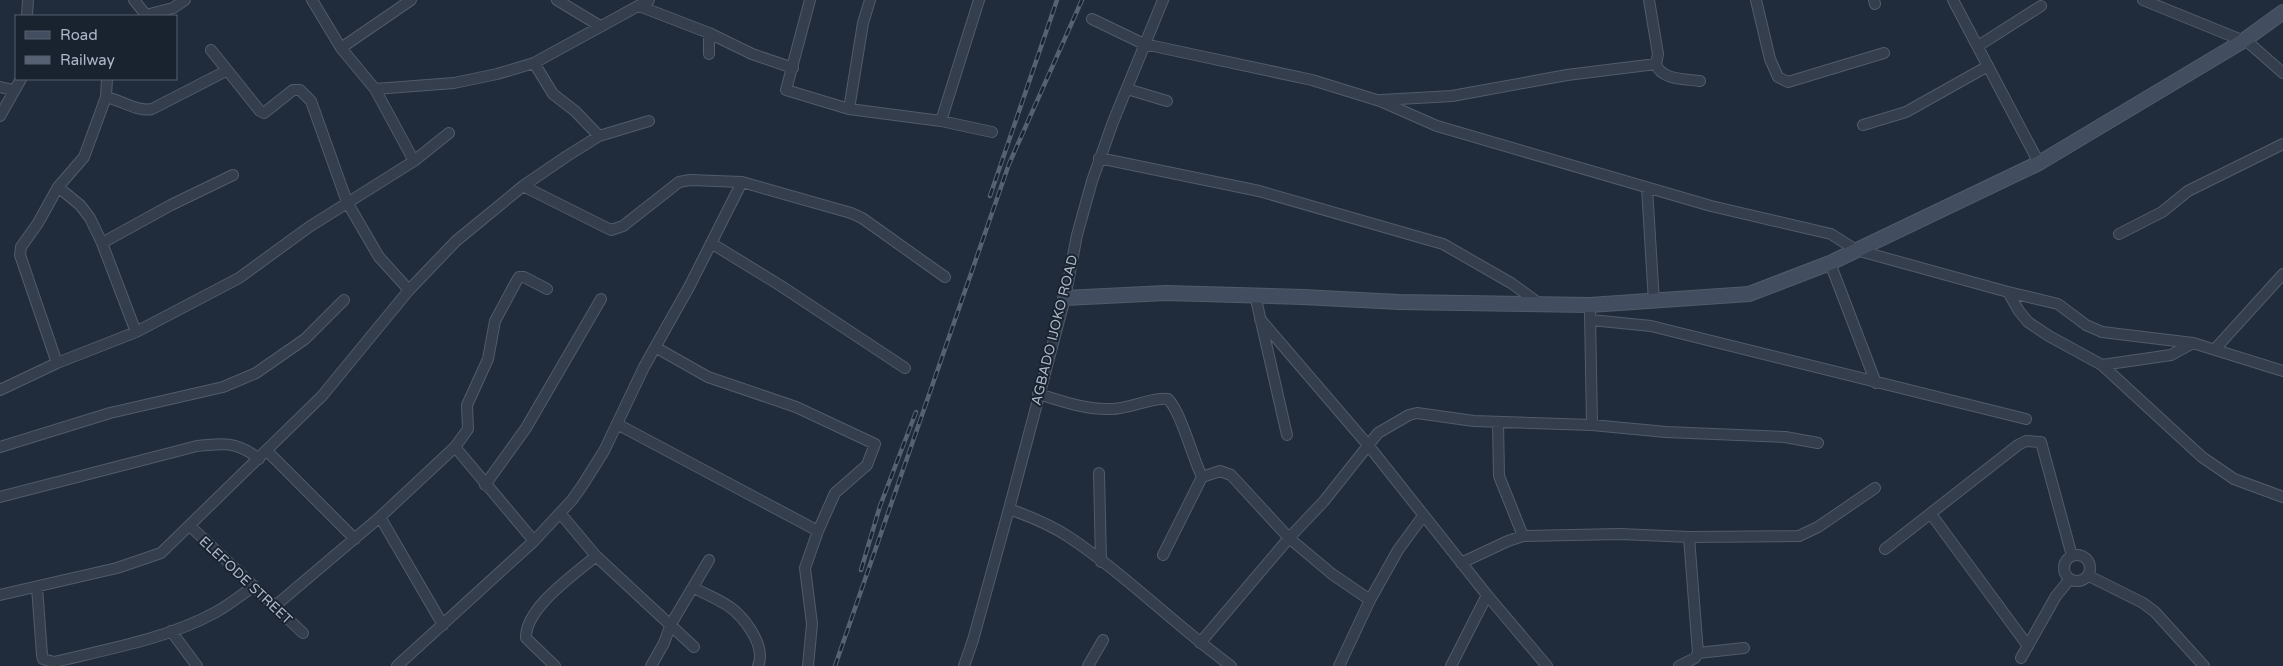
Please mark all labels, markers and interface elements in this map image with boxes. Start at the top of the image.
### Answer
legend [15,15,178,80]
text: Road [60,26,98,44]
text: Railway [60,51,115,69]
street label: AGBADO IJOKO ROAD [1028,253,1081,407]
street label: ELEFODE STREET [195,533,296,628]

